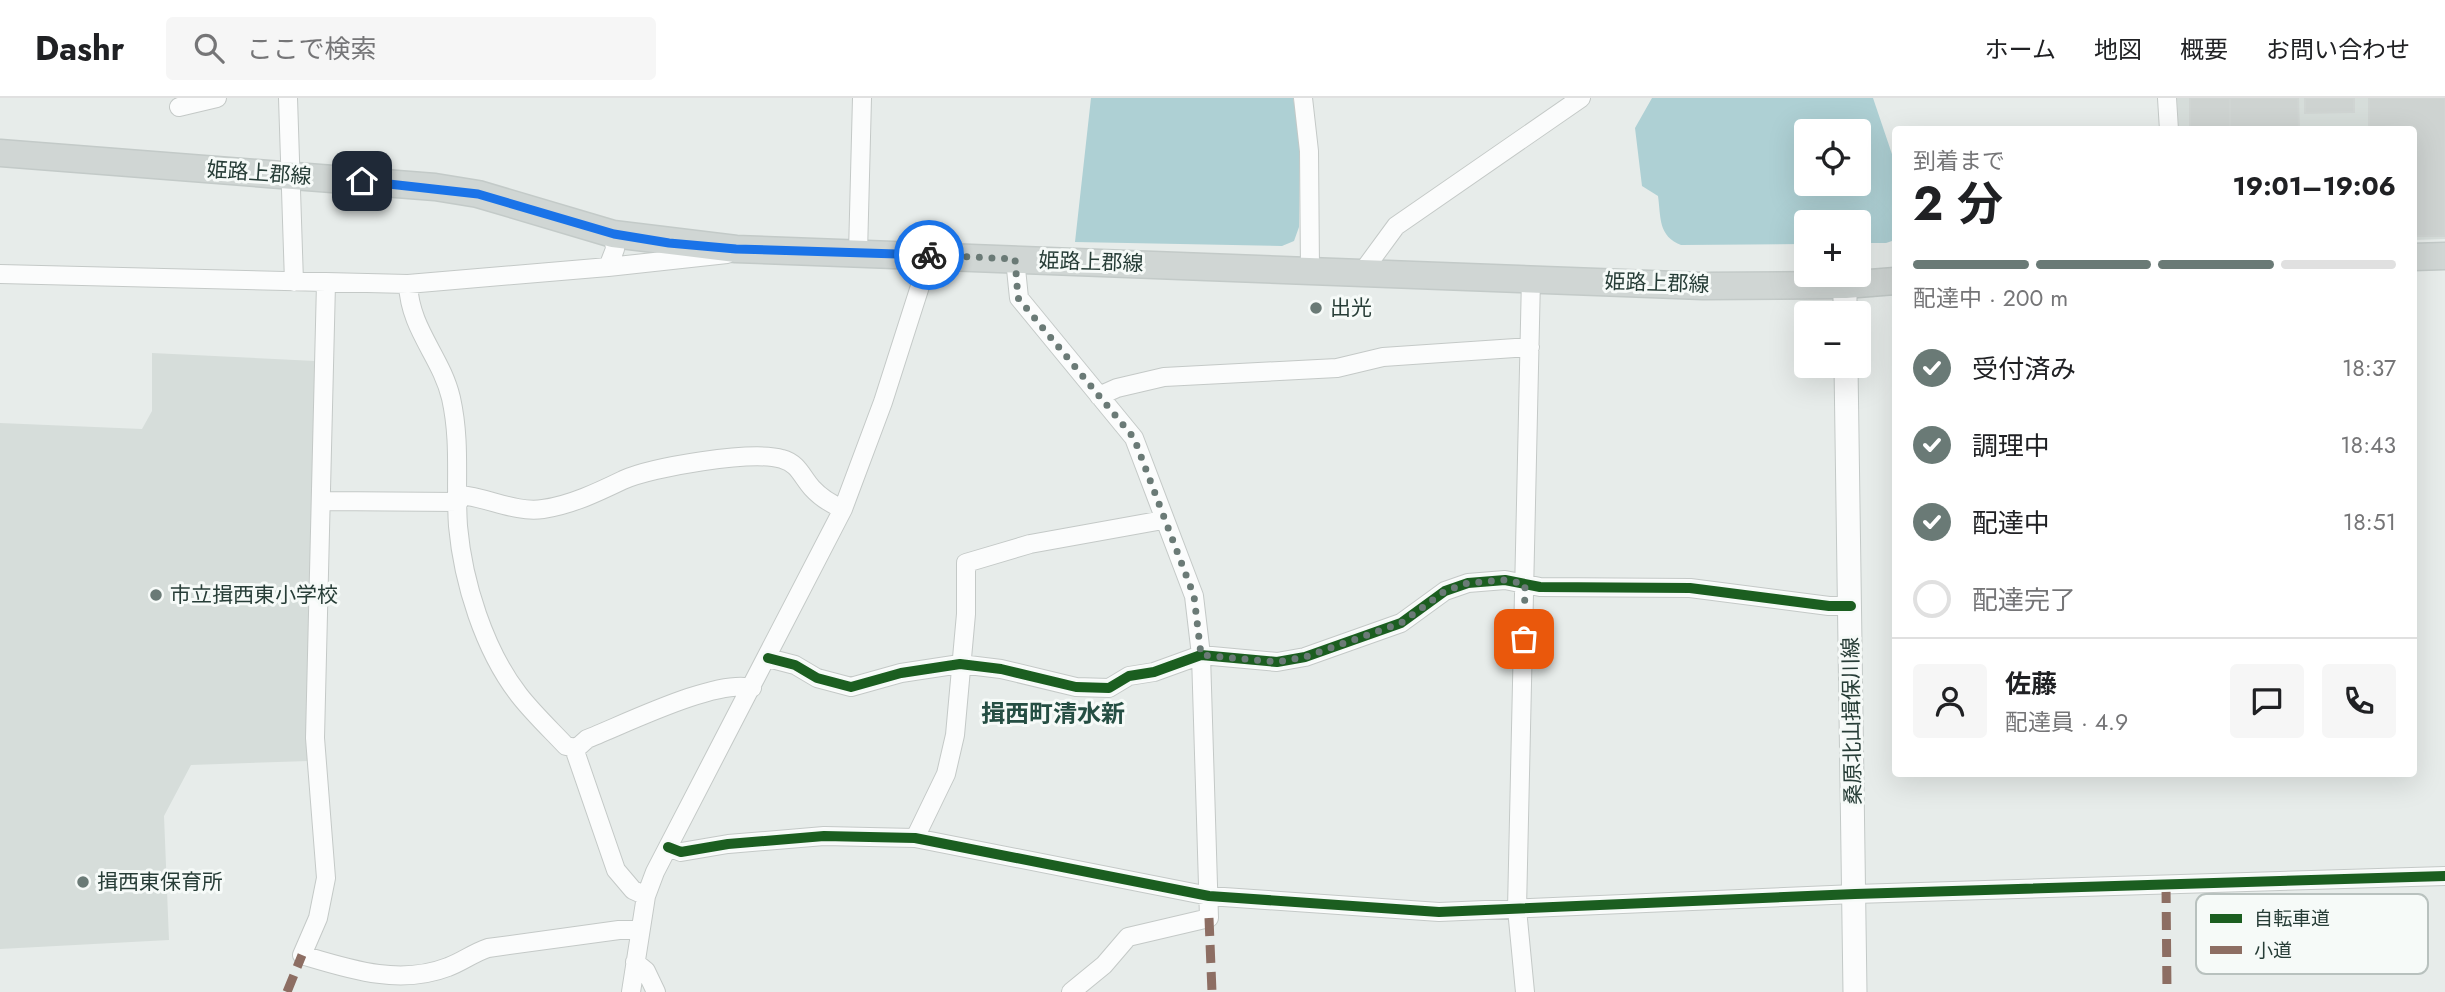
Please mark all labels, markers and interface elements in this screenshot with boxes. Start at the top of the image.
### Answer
search box [166,17,656,80]
text: Dashr [35,25,124,72]
icon: search [190,29,228,67]
text: ここで検索 [246,30,376,68]
text: ホーム [1985,32,2056,67]
text: 地図 [2094,32,2142,67]
text: 概要 [2180,32,2228,67]
text: お問い合わせ [2266,32,2410,67]
map controls [1794,119,1871,378]
button: locate [1794,119,1871,196]
text: 到着まで [1913,144,2005,178]
pin [332,151,392,211]
street label: 姫路上郡線 [206,154,312,192]
icon: home [343,162,381,200]
text: 19:01–19:06 [2233,167,2396,205]
text: 2 分 [1913,171,2003,237]
button: + [1794,210,1871,287]
courier [894,220,964,290]
icon: bike [910,236,948,274]
street label: 姫路上郡線 [1038,245,1144,279]
street label: 姫路上郡線 [1604,266,1710,300]
text: 配達中 · 200 m [1913,281,2068,315]
place label: 出光 [1330,293,1372,323]
marker: 出光 [1308,300,1324,316]
button: − [1794,301,1871,378]
icon: check [1913,349,1951,387]
text: 受付済み [1972,350,2076,388]
text: 18:37 [2342,351,2396,385]
icon: check [1913,426,1951,464]
text: 調理中 [1972,427,2050,465]
text: 18:43 [2340,428,2396,462]
icon: check [1913,503,1951,541]
text: 配達中 [1972,504,2050,542]
text: 18:51 [2343,505,2396,539]
place label: 市立揖西東小学校 [170,580,338,610]
text: 配達完了 [1972,581,2076,619]
marker: 市立揖西東小学校 [148,587,164,603]
pin [1494,609,1554,669]
icon: bag [1505,620,1543,658]
street label: 桑原北山揖保川線 [1836,637,1868,805]
button: person [1913,664,1987,738]
button: chat [2230,664,2304,738]
button: phone [2322,664,2396,738]
text: 佐藤 [2005,665,2057,703]
district label: 揖西町清水新 [981,696,1125,731]
text: 配達員 · 4.9 [2005,705,2128,739]
place label: 揖西東保育所 [97,867,223,897]
marker: 揖西東保育所 [75,874,91,890]
legend [2196,894,2428,974]
text: 自転車道 [2254,905,2330,932]
text: 小道 [2254,937,2292,964]

